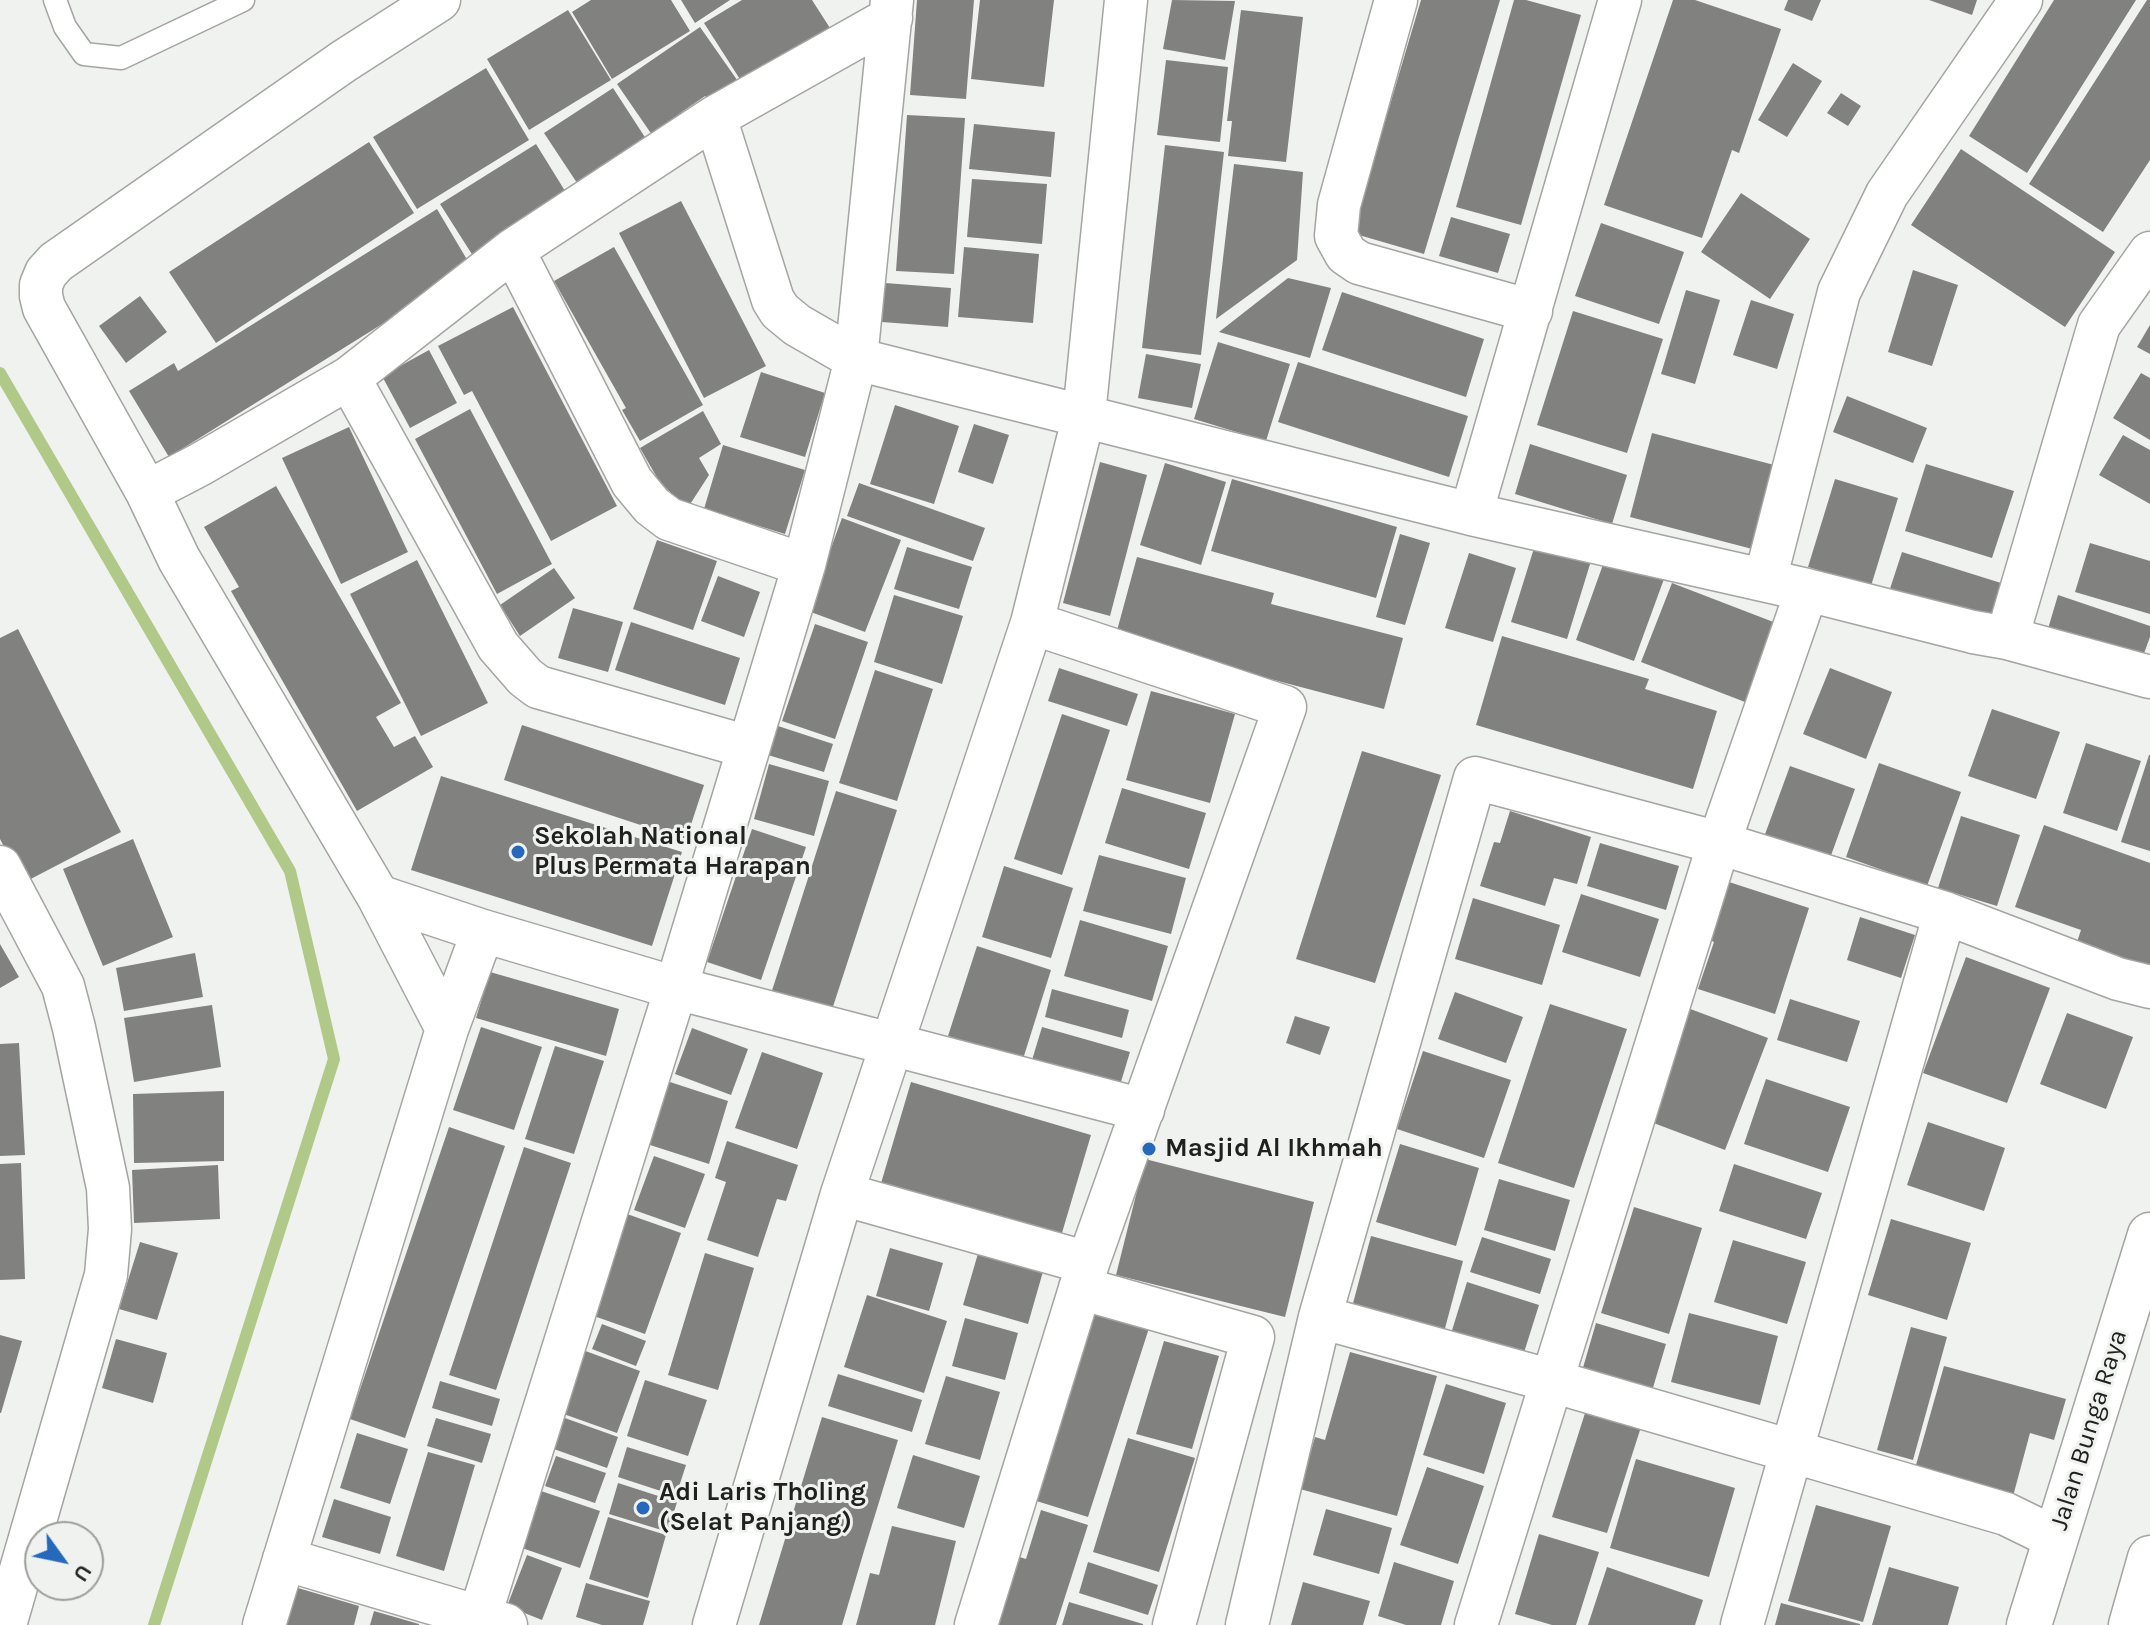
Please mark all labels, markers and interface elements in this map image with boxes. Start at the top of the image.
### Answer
place label: Sekolah National Plus Permata Harapan [534,821,811,882]
marker: Sekolah National Plus Permata Harapan [509,843,527,861]
place label: Masjid Al Ikhmah [1165,1133,1383,1165]
marker: Masjid Al Ikhmah [1140,1140,1158,1158]
street label: Jalan Bunga Raya [2044,1326,2134,1534]
place label: Adi Laris Tholing (Selat Panjang) [659,1477,866,1538]
marker: Adi Laris Tholing (Selat Panjang) [634,1499,652,1517]
north arrow [24,1521,104,1601]
text: U [67,1560,97,1586]

